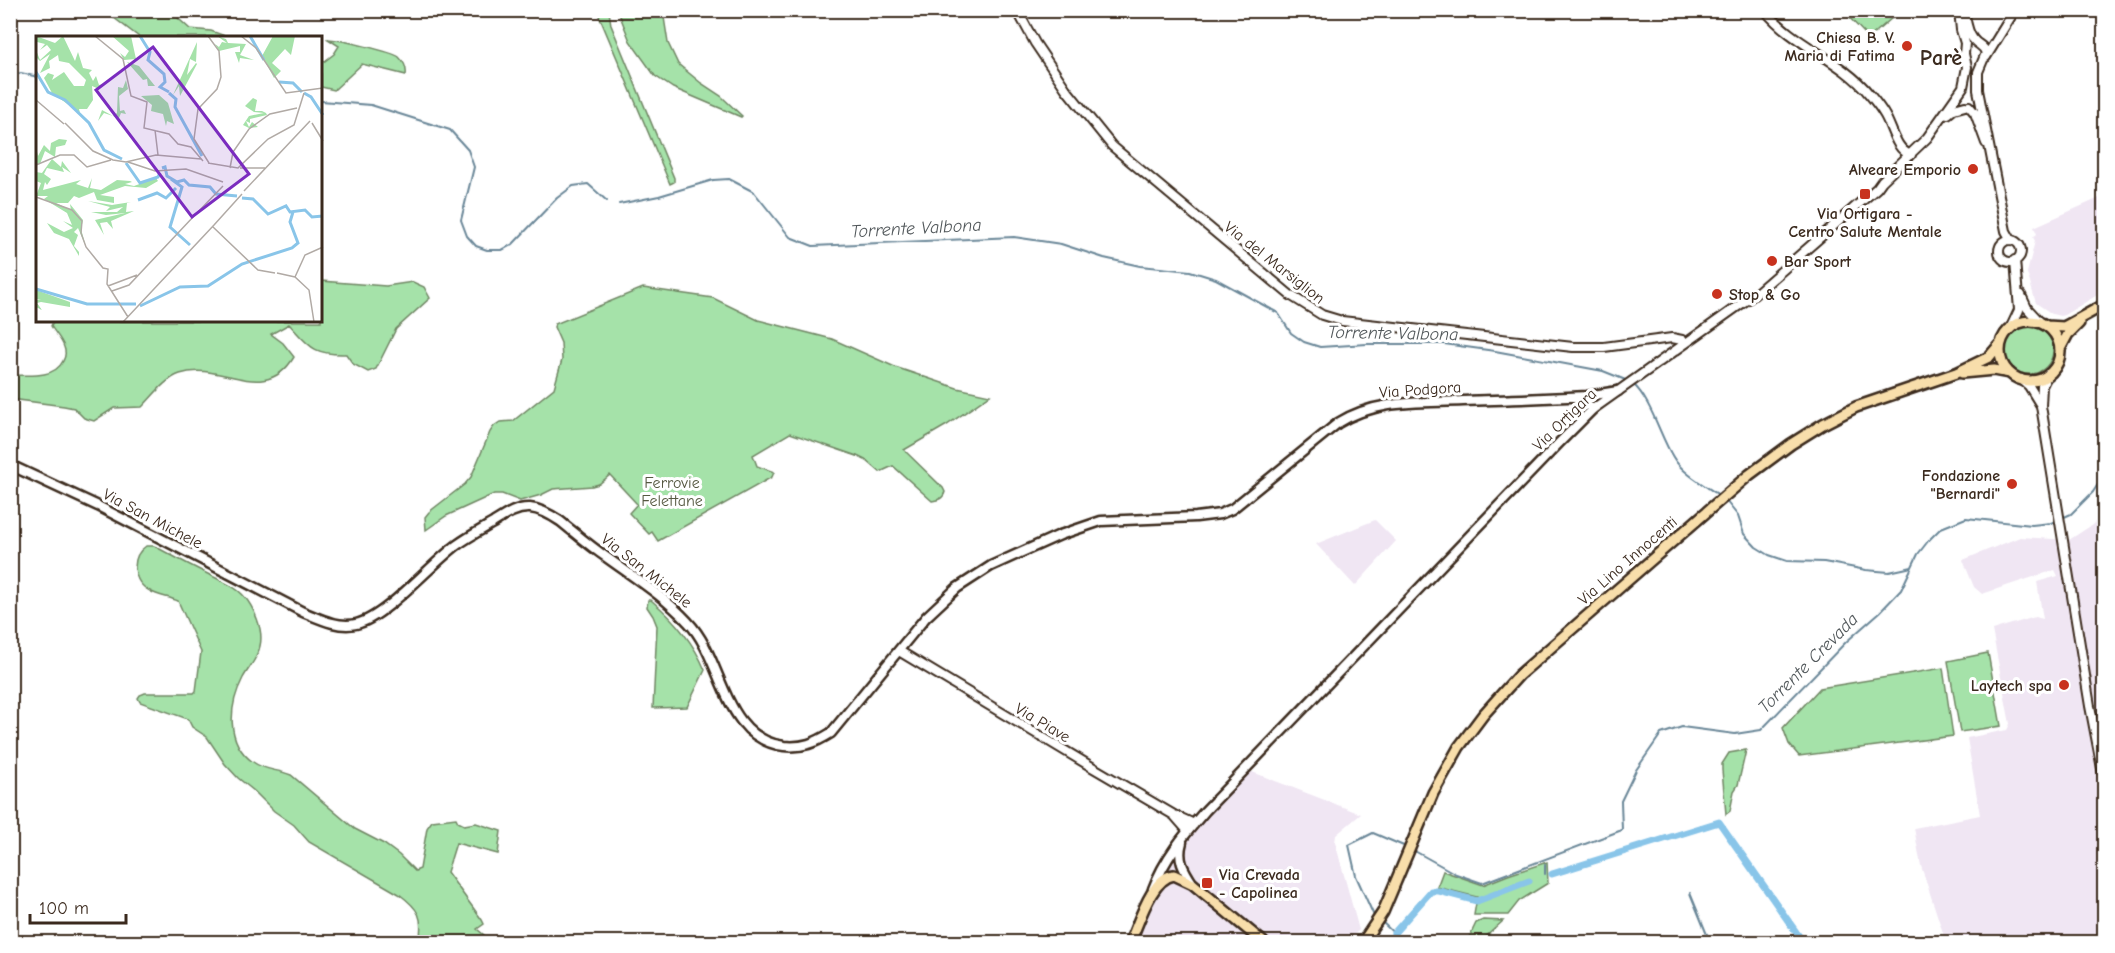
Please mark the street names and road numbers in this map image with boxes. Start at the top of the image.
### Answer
street label: Via del Marsiglion [1221,218,1328,308]
street label: Via Podgora [1378,378,1462,402]
street label: Via Ortigara [1529,385,1600,455]
street label: Via San Michele [100,485,205,553]
street label: Via Lino Innocenti [1574,513,1681,609]
street label: Via San Michele [598,530,695,612]
street label: Via Piave [1012,699,1073,746]

